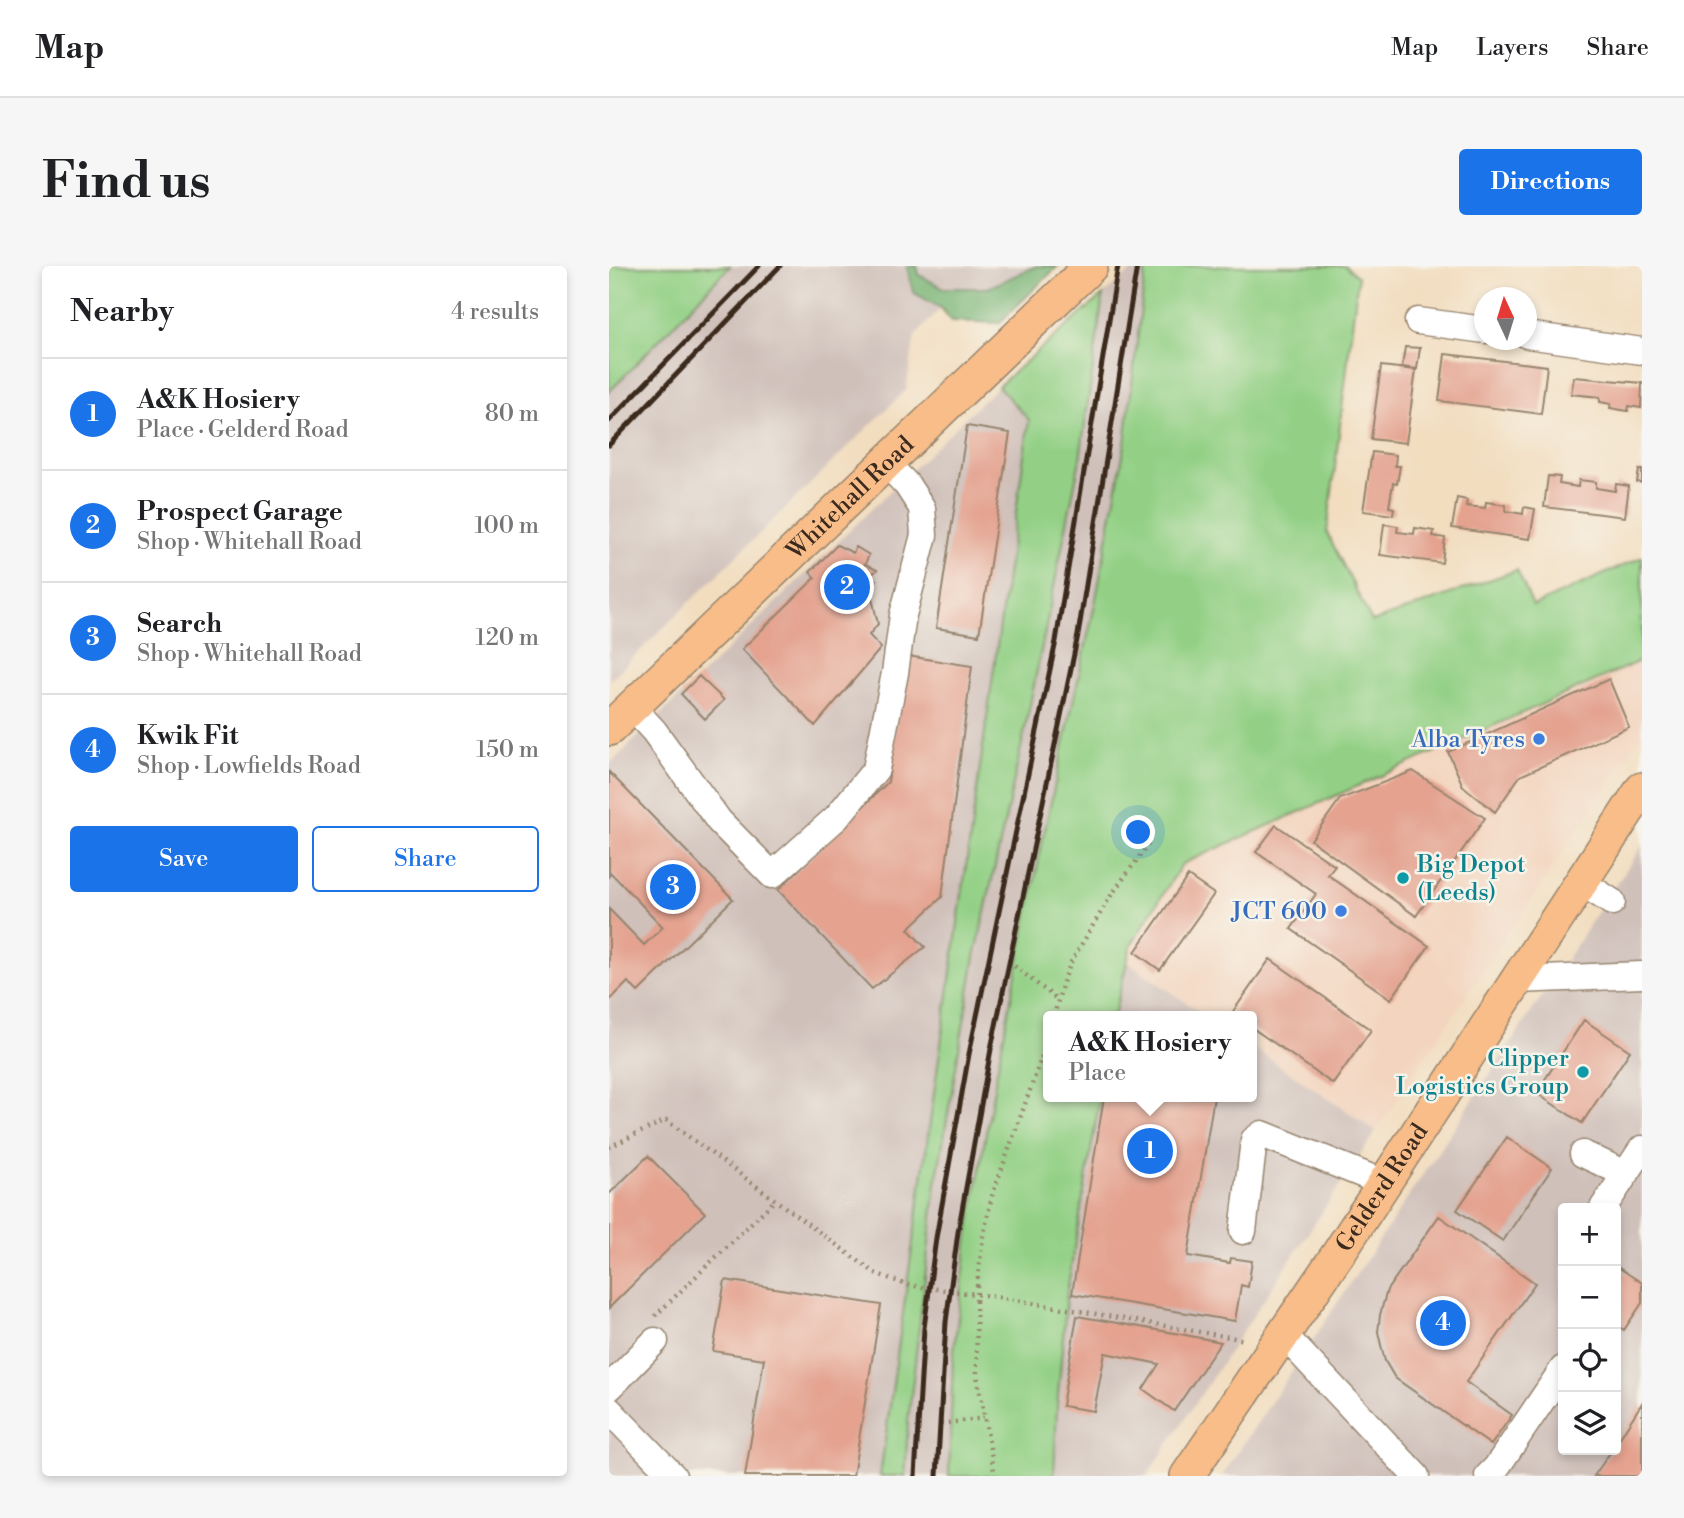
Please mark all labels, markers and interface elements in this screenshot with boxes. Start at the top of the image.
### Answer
text: Map [35,28,104,69]
text: Map [1391,33,1438,63]
text: Layers [1476,33,1548,63]
text: Share [1586,33,1649,63]
button: Directions [1459,149,1642,215]
text: Find us [42,152,211,213]
north arrow [1474,287,1537,350]
text: Nearby [70,293,174,331]
text: 4 results [451,298,539,326]
text: A&K Hosiery [137,384,300,416]
text: 1 [87,400,99,428]
text: 80 m [485,400,539,428]
text: Place · Gelderd Road [137,416,349,444]
street label: Whitehall Road [780,430,921,567]
text: Prospect Garage [137,496,343,528]
text: 2 [86,512,100,540]
text: 100 m [474,512,539,540]
text: Shop · Whitehall Road [137,528,362,556]
pin: 2 [824,561,870,613]
text: Search [137,608,222,640]
text: 3 [86,624,100,652]
text: 120 m [475,624,539,652]
text: Shop · Whitehall Road [137,640,362,668]
text: Kwik Fit [137,720,239,752]
place label: Alba Tyres [1410,725,1525,755]
marker: Alba Tyres [1531,731,1547,747]
text: 4 [85,736,101,764]
text: 150 m [476,736,539,764]
text: Shop · Lowfields Road [137,752,361,780]
your location [1121,815,1155,849]
button: Save [70,826,298,892]
button: Share [312,826,539,892]
place label: Big Depot (Leeds) [1416,850,1526,908]
pin: 3 [650,861,696,913]
marker: Big Depot (Leeds) [1395,870,1411,886]
place label: JCT 600 [1230,897,1327,927]
marker: JCT 600 [1333,903,1349,919]
popup [1043,1011,1257,1102]
text: A&K Hosiery [1069,1027,1231,1059]
place label: Clipper Logistics Group [1396,1044,1569,1102]
text: Place [1069,1059,1126,1087]
marker: Clipper Logistics Group [1575,1064,1591,1080]
street label: Gelderd Road [1330,1118,1435,1258]
pin: 1 [1127,1125,1173,1177]
map controls [1558,1203,1621,1455]
button: + [1558,1203,1621,1266]
button: − [1558,1266,1621,1329]
pin: 4 [1420,1297,1466,1349]
button: locate [1558,1329,1621,1392]
button: layers [1558,1392,1621,1455]

